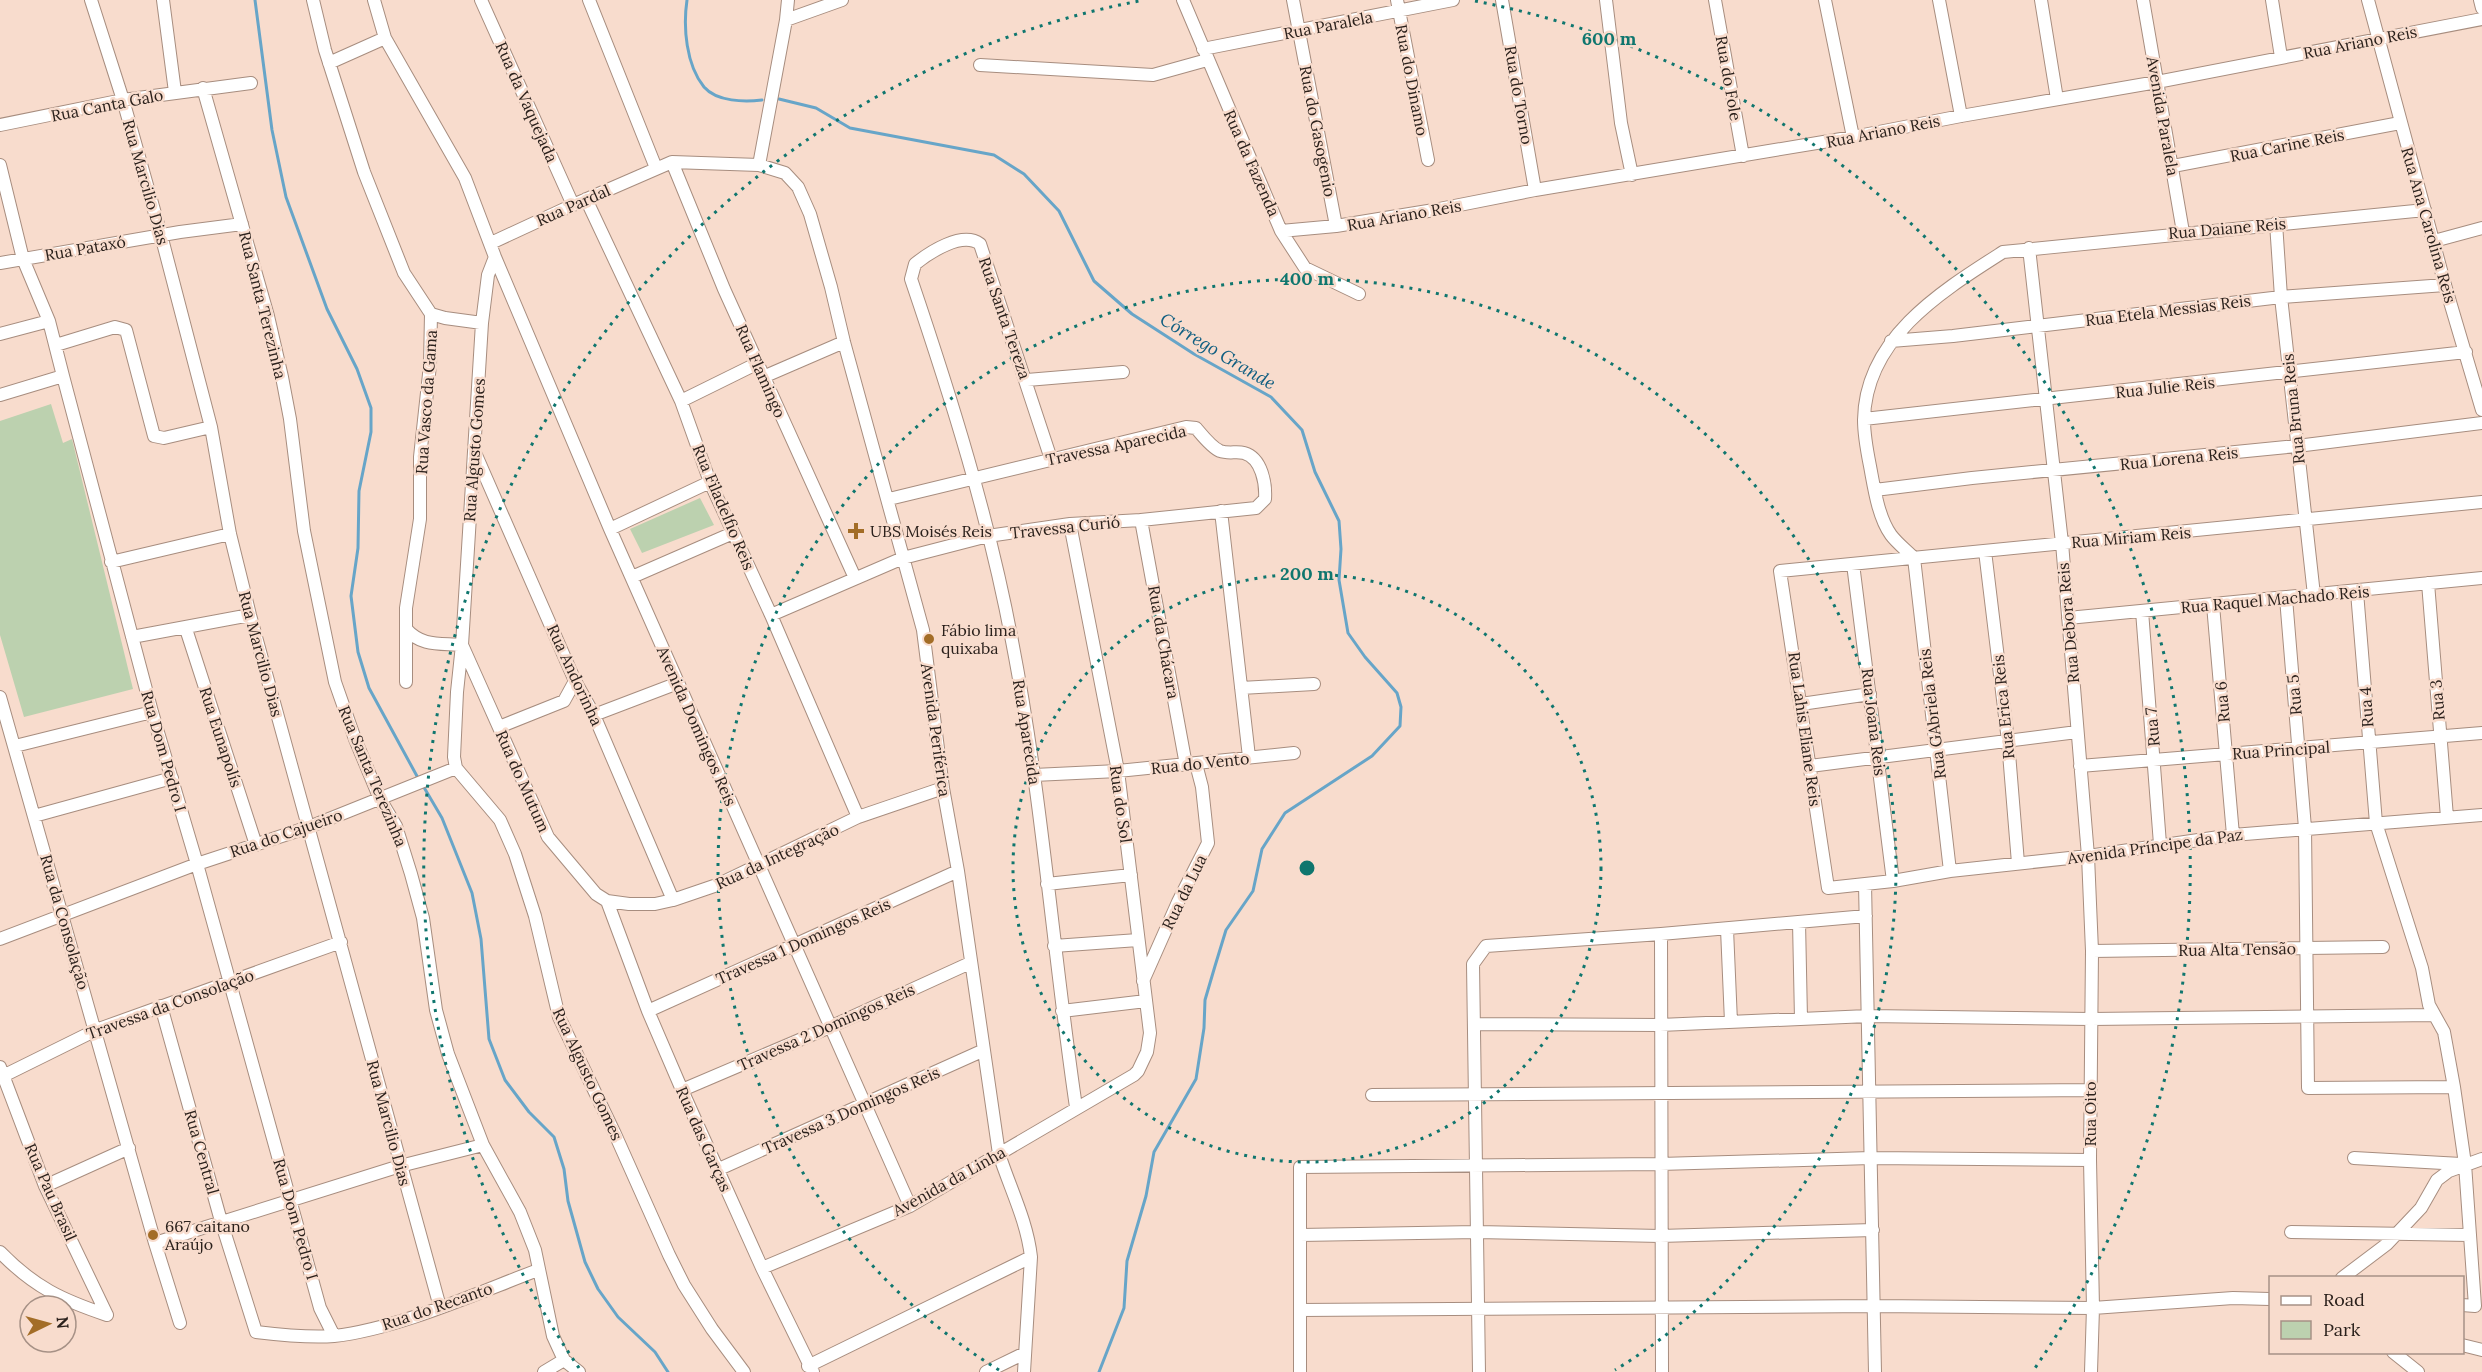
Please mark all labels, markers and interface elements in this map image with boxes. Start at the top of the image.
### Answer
street label: Rua Paralela [1282,7,1374,43]
street label: Rua Ariano Reis [2301,21,2419,63]
street label: Rua do Dinamo [1391,23,1433,137]
text: 600 m [1582,27,1637,50]
street label: Rua do Fole [1712,34,1746,122]
street label: Rua da Vaquejada [491,39,563,165]
street label: Rua do Torno [1500,44,1538,146]
street label: Avenida Paralela [2142,54,2183,177]
street label: Rua do Gasogenio [1295,64,1341,198]
street label: Rua Canta Galo [49,84,165,126]
street label: Rua da Fazenda [1220,107,1284,219]
street label: Rua Ariano Reis [1824,110,1942,152]
street label: Rua Marcilio Dias [119,117,173,247]
street label: Rua Carine Reis [2228,124,2346,166]
street label: Rua Ana Carolina Reis [2397,145,2461,305]
street label: Rua Pardal [533,180,613,230]
street label: Rua Ariano Reis [1345,195,1463,235]
street label: Rua Daiane Reis [2167,213,2287,243]
street label: Rua Santa Terezinha [235,229,291,381]
street label: Rua Pataxó [43,231,127,265]
street label: Rua Santa Tereza [975,254,1035,382]
text: 400 m [1280,267,1334,290]
street label: Rua Etela Messias Reis [2084,290,2252,330]
water label: Córrego Grande [1156,307,1280,395]
street label: Rua Flamingo [732,321,790,421]
street label: Rua Vasco da Gama [411,329,441,475]
street label: Rua Bruna Reis [2277,353,2309,465]
street label: Rua Julie Reis [2114,372,2216,402]
street label: Rua Algusto Gomes [459,378,489,522]
street label: Travessa Aparecida [1044,420,1188,470]
street label: Rua Filadelfio Reis [689,441,759,573]
street label: Rua Lorena Reis [2119,442,2239,474]
street label: Travessa Curió [1009,511,1121,543]
place label: UBS Moisés Reis [870,521,992,541]
marker: UBS Moisés Reis [847,522,865,540]
street label: Rua Miriam Reis [2070,522,2192,552]
text: 200 m [1280,562,1334,585]
street label: Rua Debora Reis [2053,562,2083,684]
street label: Rua Raquel Machado Reis [2180,581,2370,617]
street label: Rua da Chácara [1144,584,1184,700]
street label: Rua Marcilio Dias [235,589,287,719]
place label: Fábio lima quixaba [941,620,1016,658]
street label: Rua Andorinha [543,621,607,729]
marker: Fábio lima quixaba [922,632,936,646]
street label: Avenida Domingos Reis [652,642,741,809]
street label: Rua GAbriela Reis [1914,648,1950,780]
street label: Rua Lahis Eliane Reis [1784,650,1826,808]
street label: Rua Erica Reis [1988,654,2018,760]
street label: Avenida Periférica [917,661,955,798]
street label: Rua Joana Reis [1857,667,1891,777]
street label: Rua 5 [2282,674,2306,716]
street label: Rua Aparecida [1009,678,1045,786]
street label: Rua 3 [2425,679,2449,721]
street label: Rua 6 [2210,681,2234,723]
street label: Rua Eunapolís [195,684,247,790]
street label: Rua 4 [2355,686,2377,728]
street label: Rua Dom Pedro I [137,688,191,814]
street label: Rua Santa Terezinha [334,702,412,850]
street label: Rua 7 [2140,706,2164,748]
street label: Rua do Mutum [492,727,554,835]
street label: Rua Principal [2231,737,2331,763]
street label: Rua do Vento [1150,748,1250,778]
street label: Rua do Sol [1106,764,1136,844]
street label: Rua do Cajueiro [227,804,345,862]
street label: Rua da Integração [712,819,842,893]
street label: Avenida Príncipe da Paz [2065,824,2244,868]
street label: Rua da Lua [1157,851,1211,933]
street label: Rua da Consolação [36,852,94,992]
centre of rings [1297,858,1317,878]
street label: Travessa 1 Domingos Reis [713,893,893,989]
street label: Rua Alta Tensão [2178,938,2296,960]
street label: Travessa da Consolação [84,964,256,1044]
street label: Travessa 2 Domingos Reis [734,979,918,1075]
street label: Rua Algusto Gomes [549,1005,627,1143]
street label: Rua Marcilio Dias [363,1058,415,1188]
street label: Travessa 3 Domingos Reis [759,1062,943,1158]
street label: Rua Oito [2080,1081,2100,1147]
street label: Rua das Garças [672,1083,736,1195]
street label: Rua Central [180,1107,224,1197]
street label: Rua Pau Brasil [21,1140,81,1244]
street label: Avenida da Linha [888,1142,1009,1221]
street label: Rua Dom Pedro I [269,1156,323,1282]
place label: 667 caitano Araújo [164,1216,250,1254]
marker: 667 caitano Araújo [146,1228,160,1242]
legend [2269,1276,2464,1354]
street label: Rua do Recanto [379,1278,495,1334]
text: Road [2323,1288,2365,1311]
north arrow [18,1294,78,1354]
text: N [52,1316,73,1330]
text: Park [2323,1318,2361,1341]

